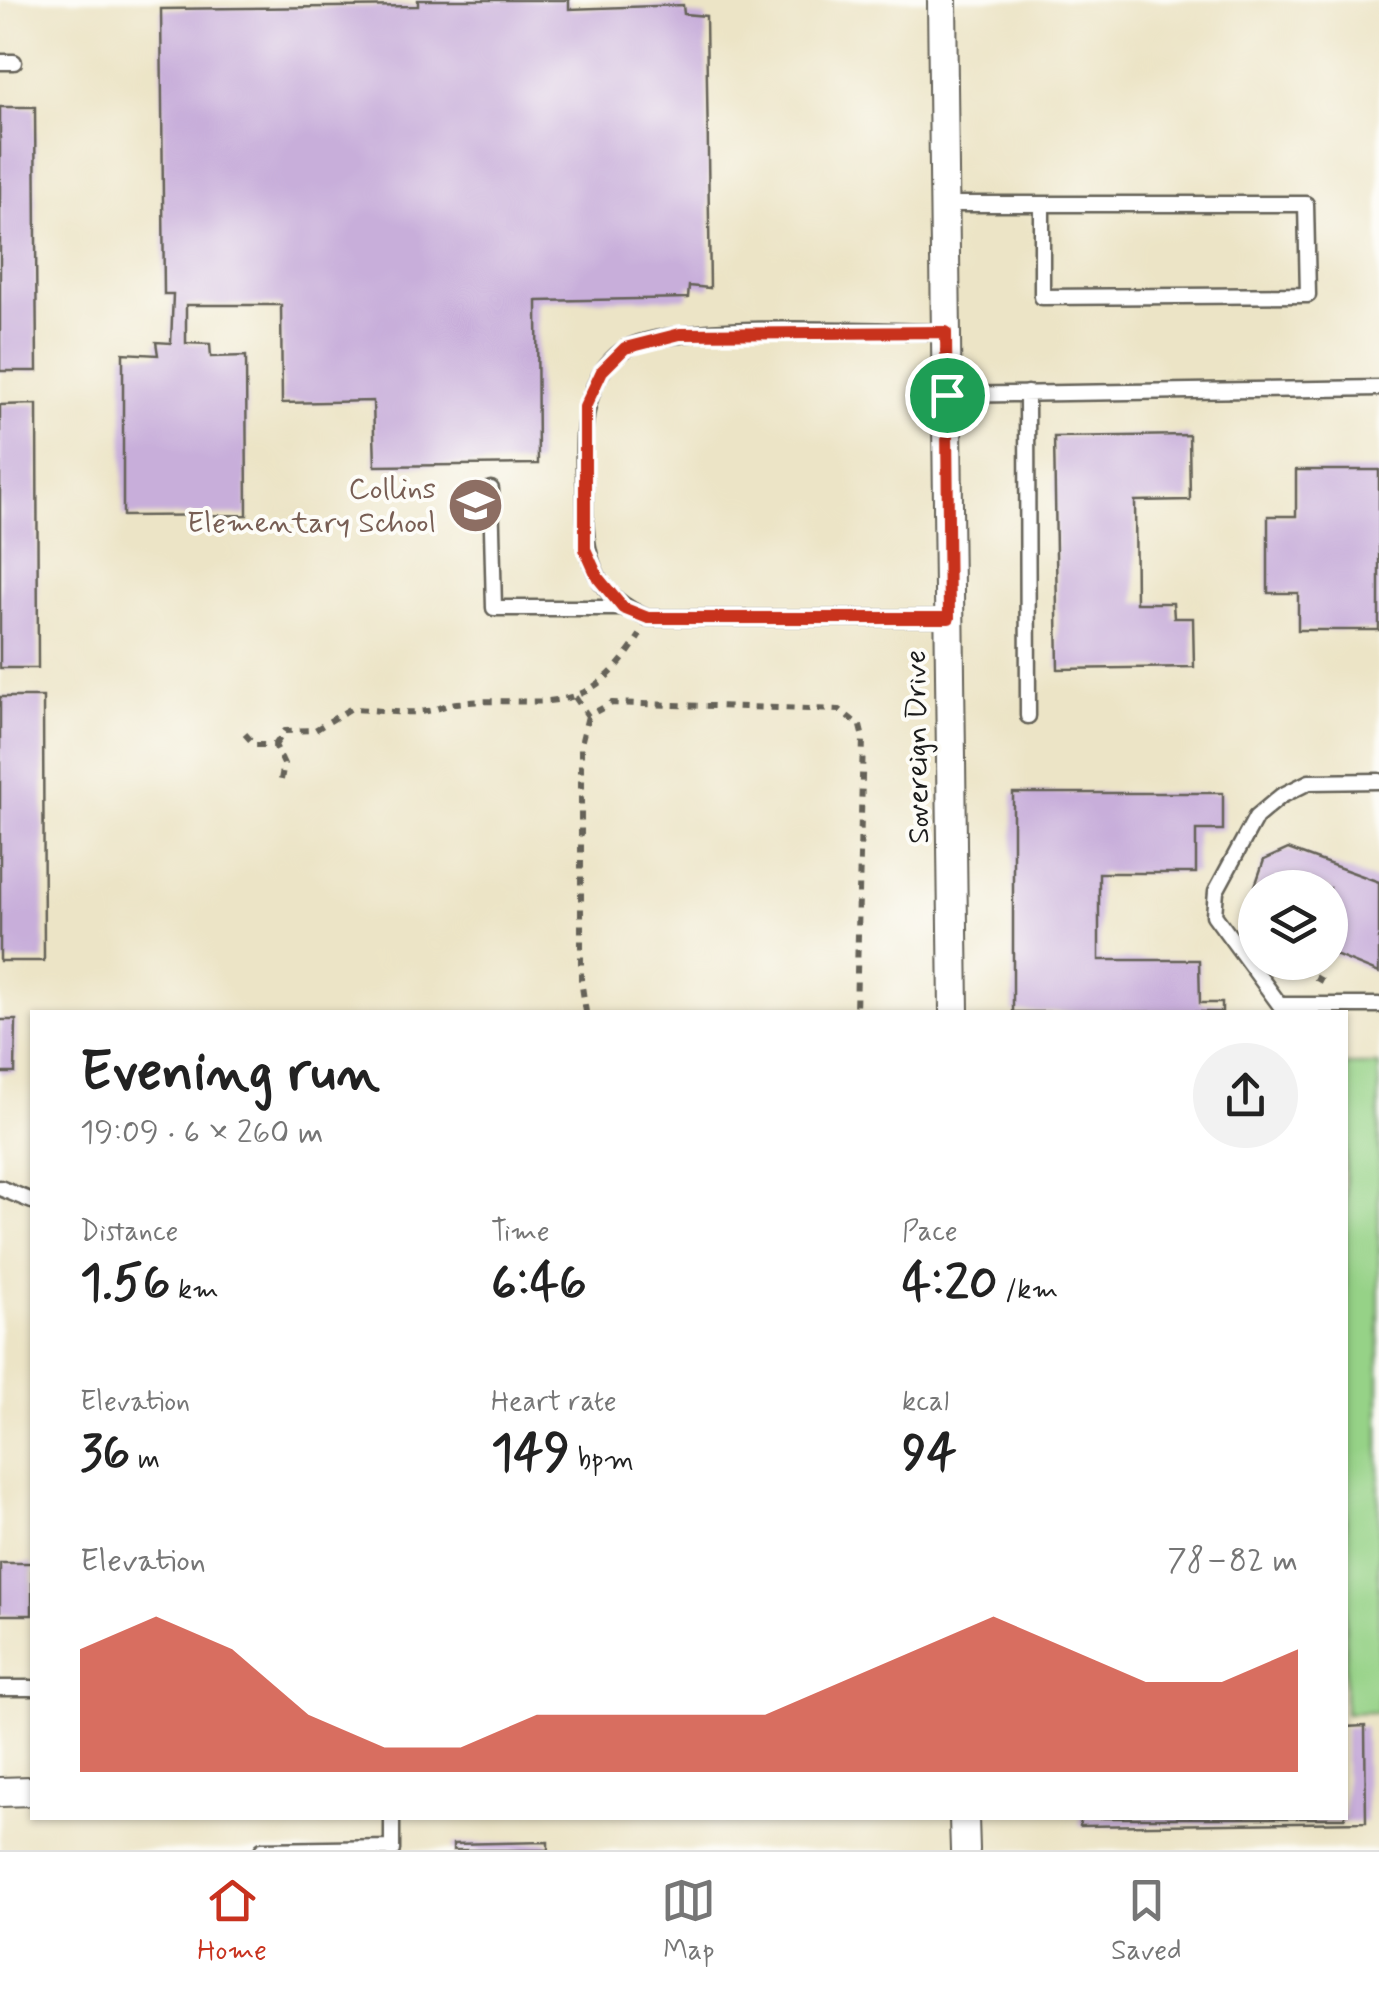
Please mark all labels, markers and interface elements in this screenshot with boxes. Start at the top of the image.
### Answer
pin [905,353,990,438]
icon: arrive [920,368,975,423]
place label: Collins Elementary School [187,470,436,543]
school or university icon: Collins Elementary School [445,476,505,536]
street label: Sovereign Drive [897,650,939,844]
map controls [1238,870,1348,980]
button: layers [1238,870,1348,980]
text: Evening run [80,1038,380,1110]
button: share [1193,1043,1298,1148]
text: 19:09 · 6 × 260 m [80,1112,323,1154]
text: Distance [80,1214,178,1251]
text: Time [491,1214,550,1251]
text: Pace [902,1214,958,1251]
text: 1.56 [80,1251,170,1317]
text: 6:46 [491,1251,587,1317]
text: 4:20 [902,1251,998,1317]
text: km [170,1272,219,1309]
text: /km [998,1272,1058,1309]
text: Elevation [80,1384,190,1421]
text: Heart rate [491,1384,617,1421]
text: kcal [902,1384,949,1421]
text: 36 [80,1421,130,1487]
text: 149 [491,1421,570,1487]
text: 94 [902,1421,957,1487]
text: m [130,1442,160,1479]
text: bpm [570,1442,634,1479]
text: Elevation [80,1540,206,1582]
text: 78–82 m [1167,1540,1298,1582]
tab: Home [197,1873,267,1970]
tab: Map [661,1873,716,1970]
tab: Saved [1111,1873,1182,1970]

